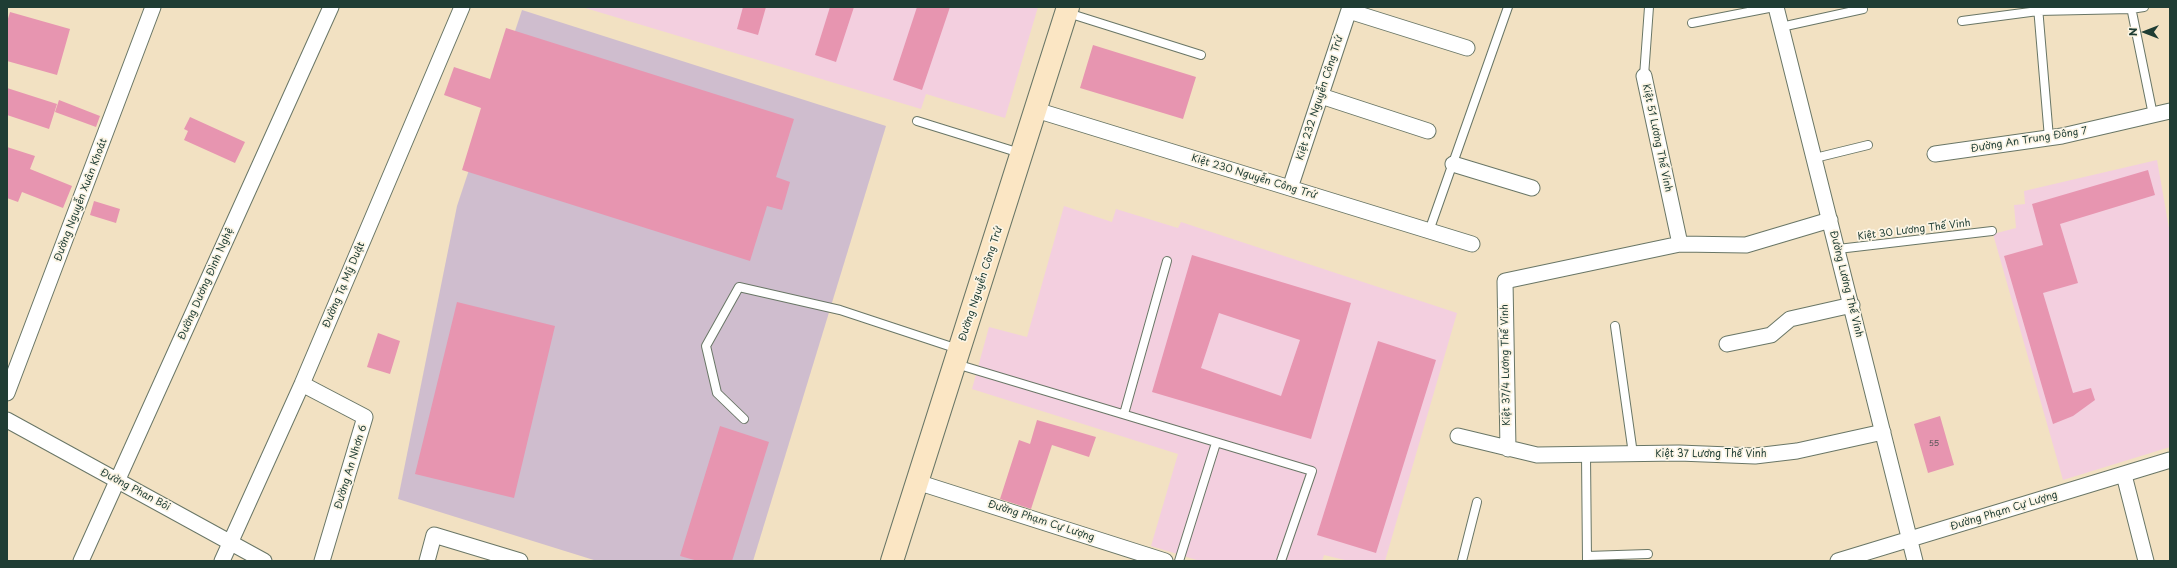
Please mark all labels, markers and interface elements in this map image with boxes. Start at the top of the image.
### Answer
north arrow [2125,12,2165,52]
text: N [2124,28,2141,36]
street label: Kiệt 232 Nguyễn Công Trứ [1294,34,1346,162]
street label: Kiệt 51 Lương Thế Vinh [1640,83,1674,193]
street label: Đường An Trung Đông 7 [1970,125,2088,155]
street label: Đường Nguyễn Xuân Khoát [52,137,110,263]
street label: Kiệt 230 Nguyễn Công Trứ [1190,152,1318,202]
street label: Kiệt 30 Lương Thế Vinh [1857,217,1971,243]
street label: Đường Nguyễn Công Trứ [957,225,1005,343]
street label: Đường Dương Đình Nghệ [176,226,236,342]
street label: Đường Lương Thế Vinh [1827,229,1865,339]
street label: Đường Tạ Mỹ Duật [320,240,368,330]
street label: Kiệt 37/4 Lương Thế Vinh [1499,304,1513,426]
street label: Đường An Nhơn 6 [332,423,370,511]
house number: 55 [1929,439,1939,449]
street label: Kiệt 37 Lương Thế Vinh [1655,448,1767,460]
street label: Đường Phan Bôi [98,466,172,514]
street label: Đường Phạm Cự Lượng [1949,489,2059,533]
street label: Đường Phạm Cự Lượng [986,498,1096,544]

